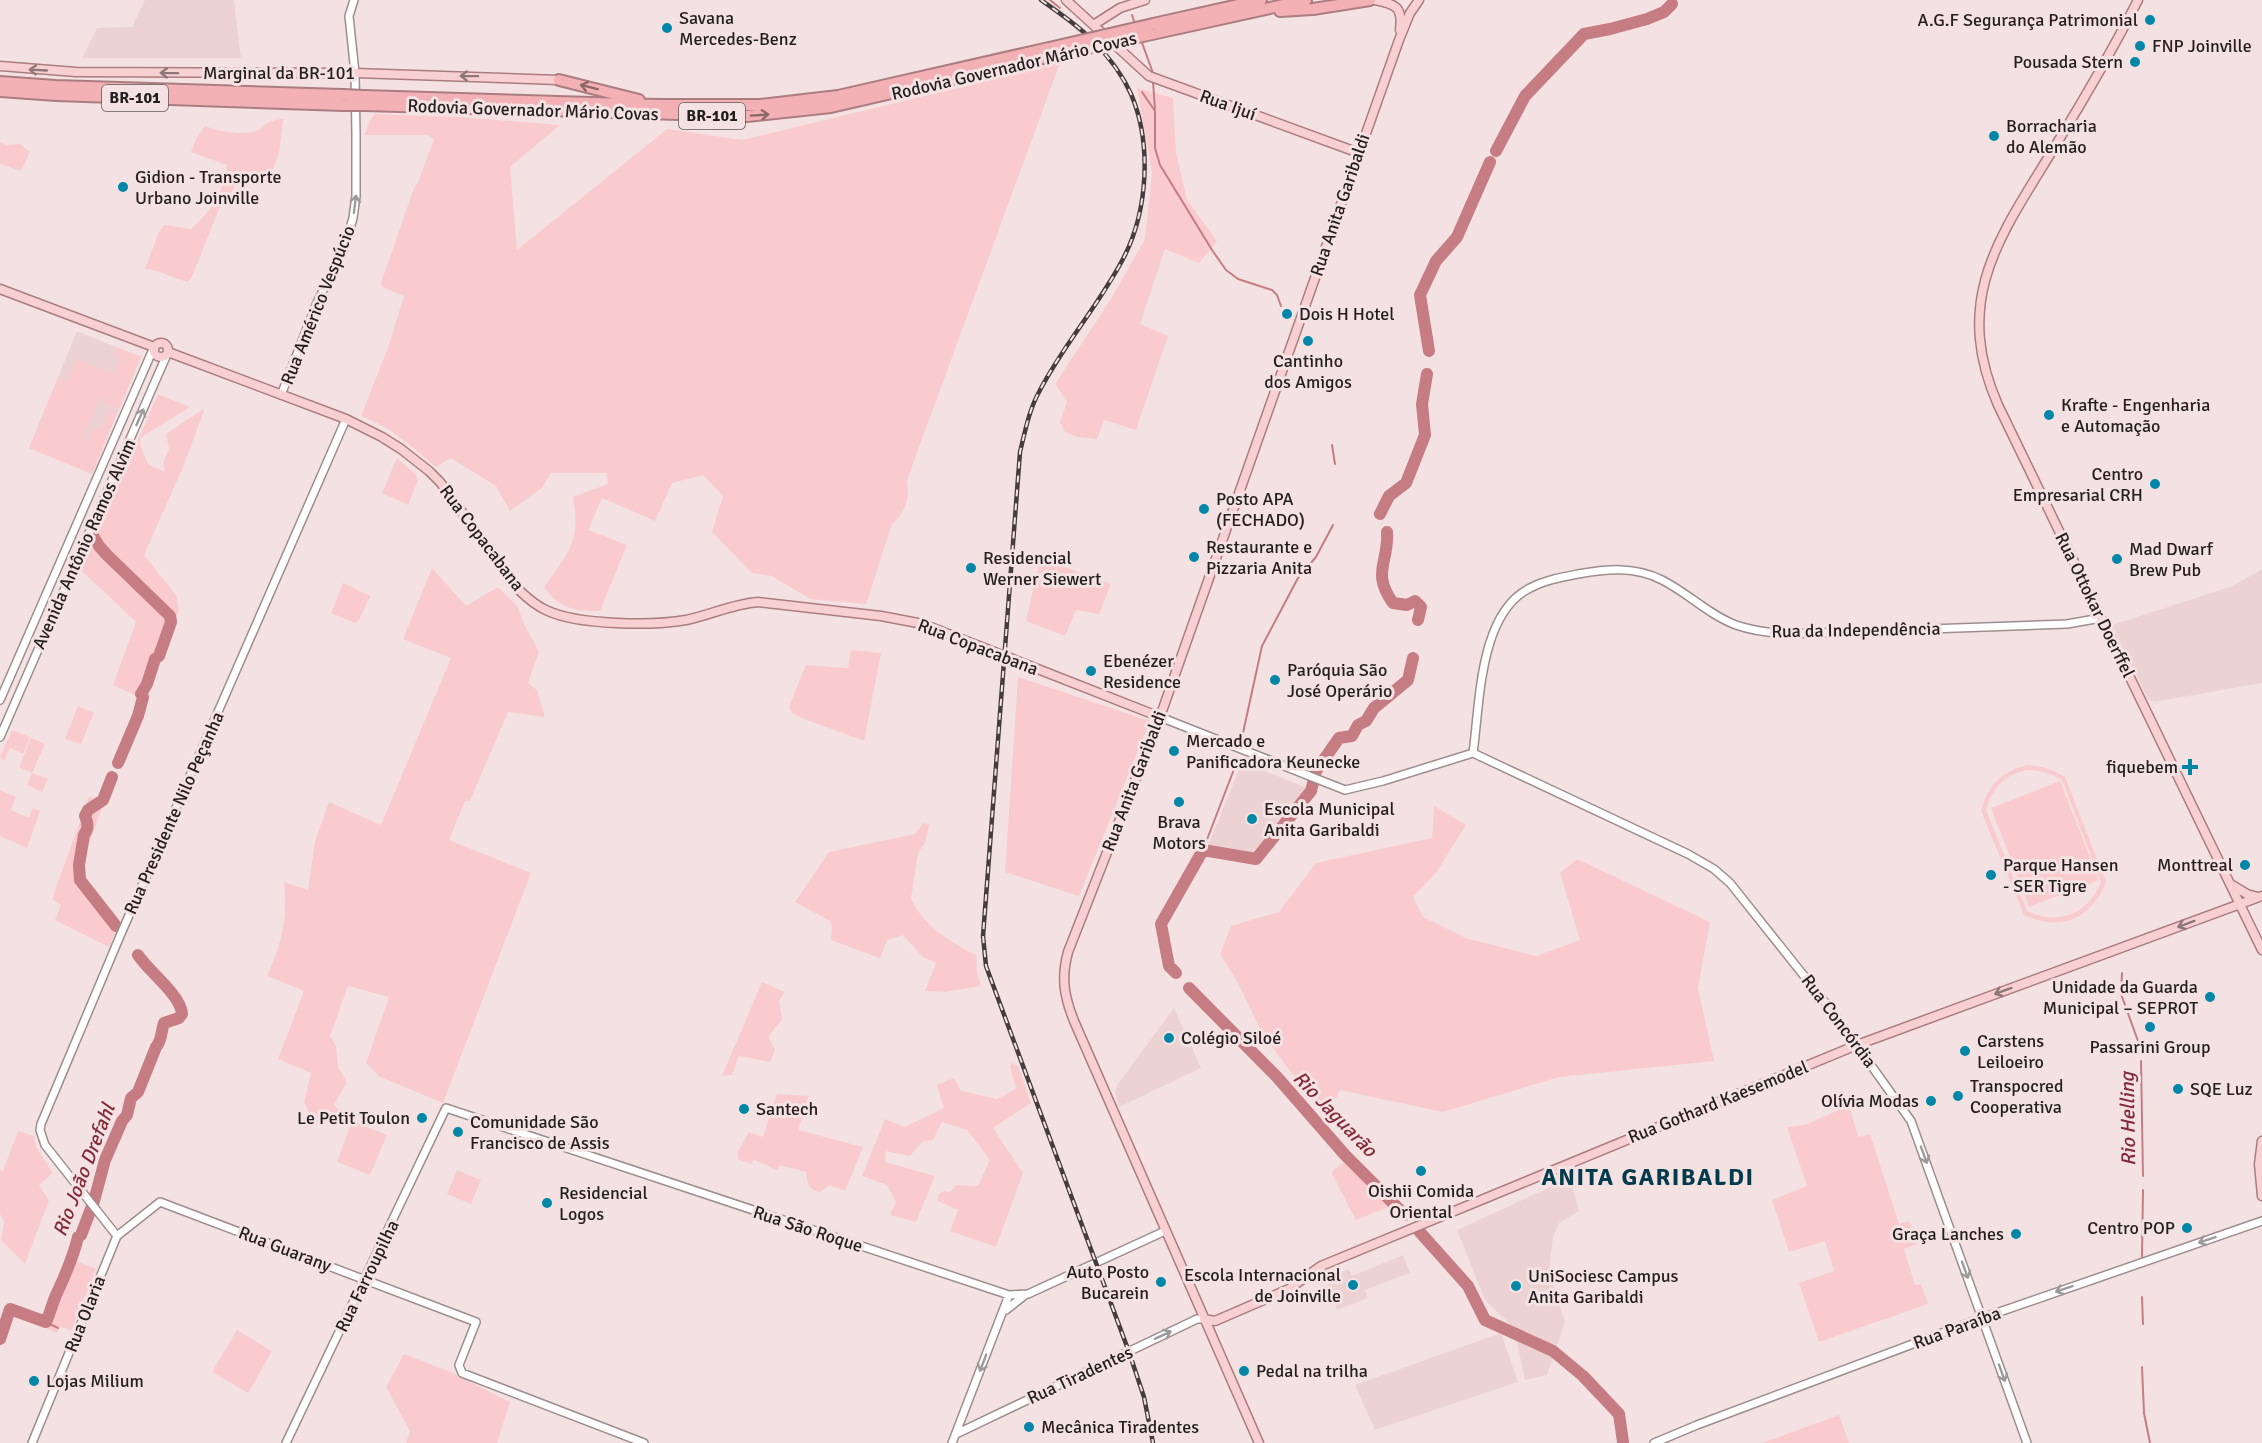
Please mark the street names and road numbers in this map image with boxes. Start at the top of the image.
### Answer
street label: Rodovia Governador Mário Covas [889,27,1139,105]
street label: Marginal da BR-101 [203,62,355,84]
road number: BR-101 [102,85,168,111]
street label: Rua Ijuí [1197,85,1259,125]
street label: Rodovia Governador Mário Covas [407,95,659,125]
road number: BR-101 [679,103,745,129]
street label: Rua Anita Garibaldi [1305,131,1375,279]
street label: Rua Américo Vespúcio [276,222,360,388]
street label: Avenida Antônio Ramos Alvim [28,435,140,653]
street label: Rua Copacabana [435,481,529,595]
street label: Rua Ottokar Doerffel [2050,529,2140,681]
street label: Rua Copacabana [915,614,1041,680]
street label: Rua da Independência [1771,618,1941,642]
street label: Rua Anita Garibaldi [1097,707,1171,855]
street label: Rua Presidente Nilo Peçanha [119,708,229,918]
street label: Rua Concórdia [1797,970,1881,1072]
street label: Rua Gothard Kaesemodel [1625,1056,1811,1148]
street label: Rua São Roque [750,1201,866,1257]
street label: Rua Farroupilha [330,1216,404,1336]
street label: Rua Guarany [236,1221,335,1277]
street label: Rua Olaria [60,1273,110,1355]
street label: Rua Paraíba [1910,1302,2004,1354]
street label: Rua Tiradentes [1024,1341,1136,1409]

